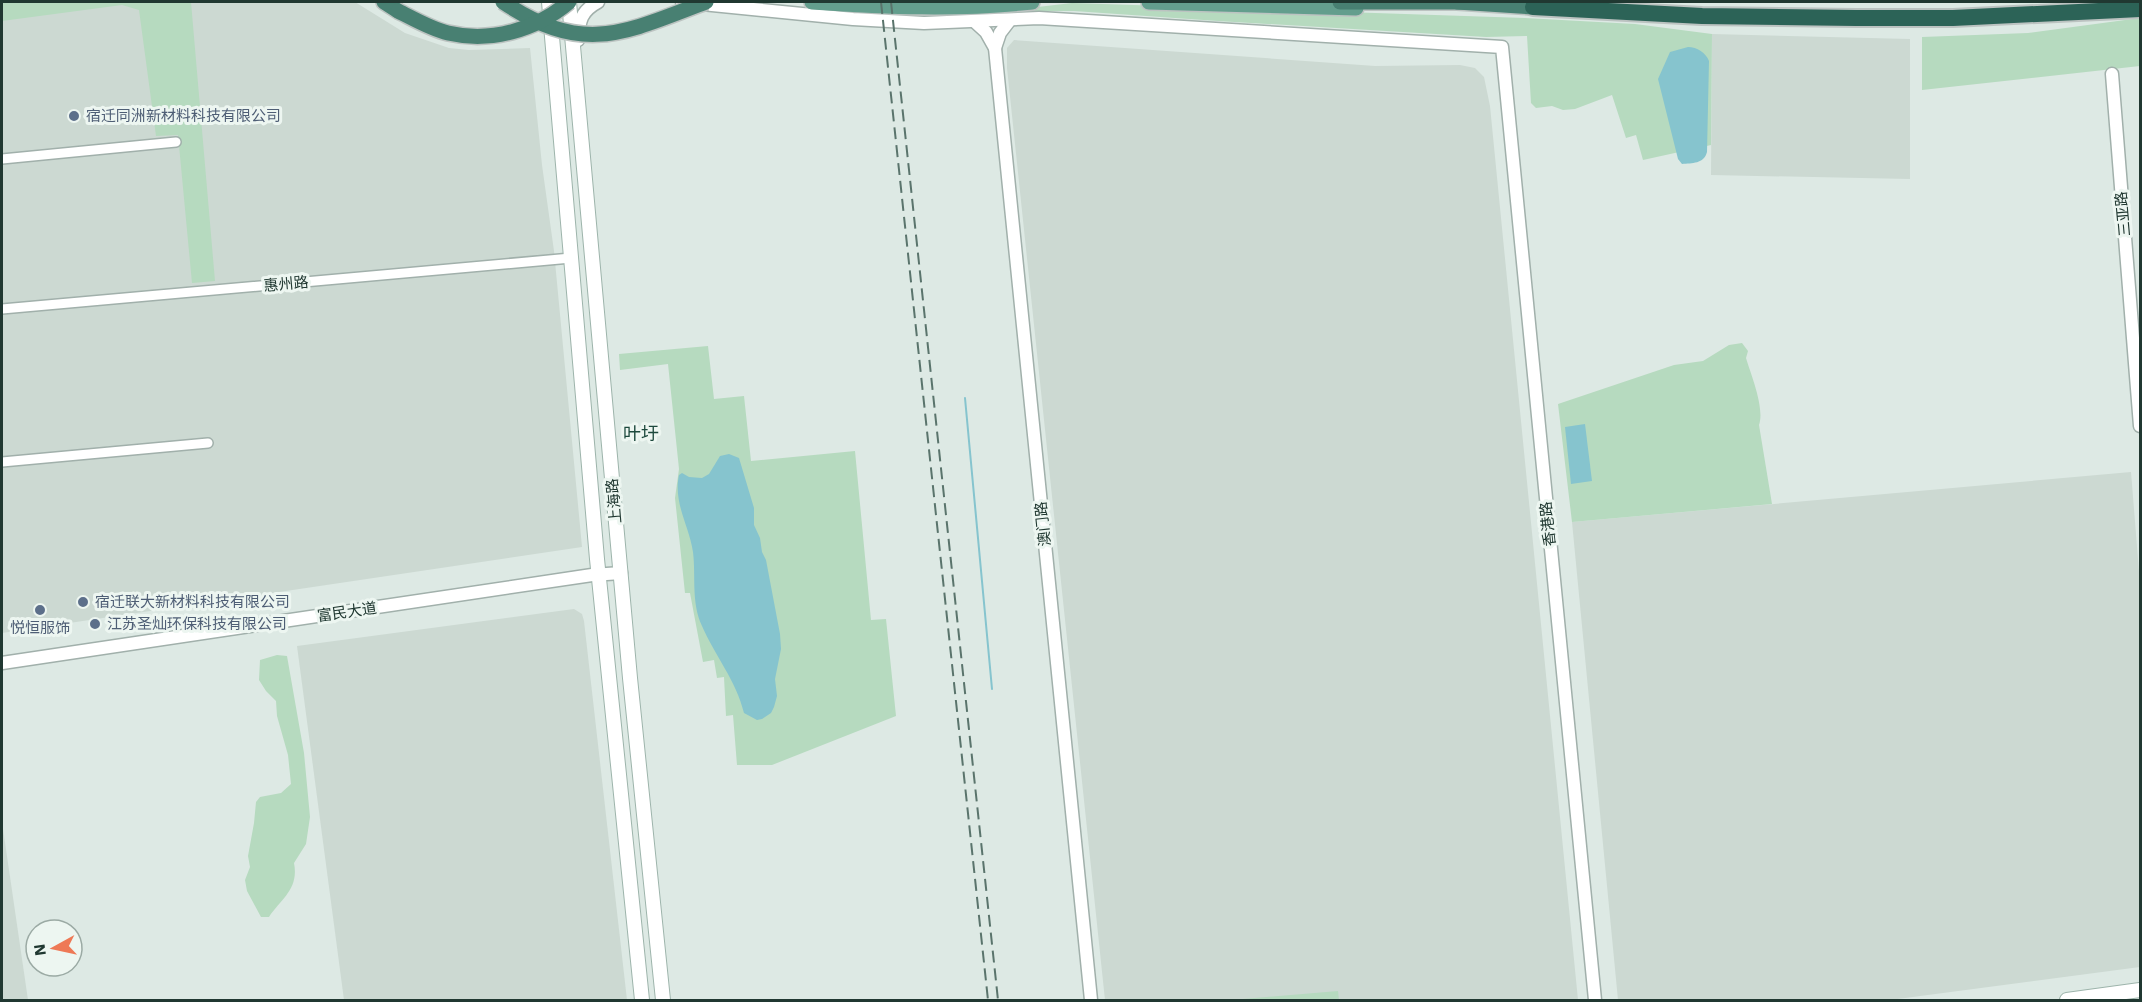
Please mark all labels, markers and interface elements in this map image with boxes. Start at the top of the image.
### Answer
place label: 宿迁同洲新材料科技有限公司 [86,107,281,125]
marker: 宿迁同洲新材料科技有限公司 [67,109,81,123]
street label: 三亚路 [2112,191,2134,237]
street label: 惠州路 [263,273,309,295]
district label: 叶圩 [623,423,659,444]
street label: 上海路 [603,478,625,524]
street label: 澳门路 [1032,501,1054,547]
street label: 香港路 [1537,501,1559,547]
place label: 宿迁联大新材料科技有限公司 [95,593,290,611]
marker: 宿迁联大新材料科技有限公司 [76,595,90,609]
street label: 富民大道 [316,599,378,625]
marker: 悦恒服饰 [33,603,47,617]
place label: 江苏圣灿环保科技有限公司 [107,615,287,633]
marker: 江苏圣灿环保科技有限公司 [88,617,102,631]
place label: 悦恒服饰 [10,619,70,637]
north arrow [24,918,84,978]
text: N [29,943,50,957]

